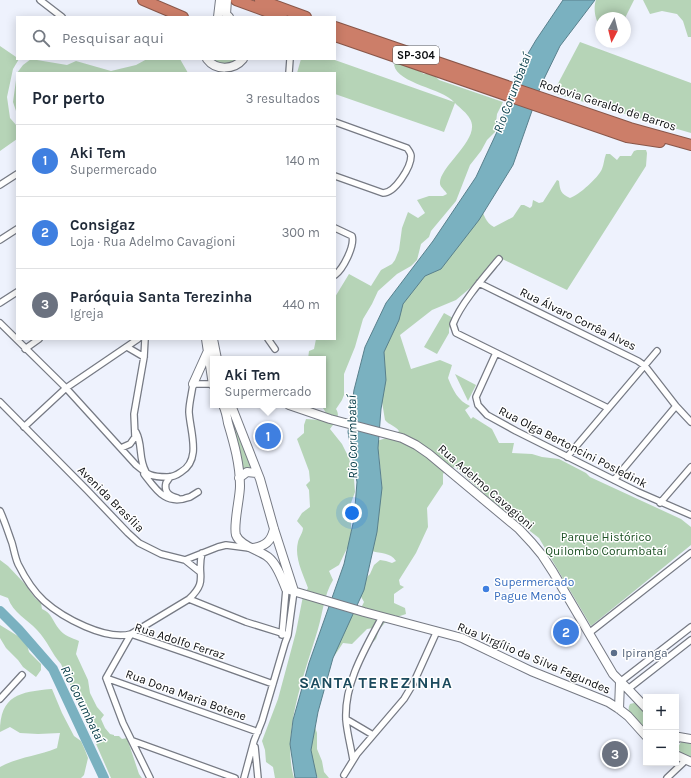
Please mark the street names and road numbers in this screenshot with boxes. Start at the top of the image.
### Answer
road number: SP-304 [393,46,439,64]
street label: Rodovia Geraldo de Barros [538,76,678,134]
street label: Rua Álvaro Corrêa Alves [518,284,639,353]
street label: Rua Olga Bertoncini Posledink [496,403,650,491]
street label: Rua Adelmo Cavagioni [435,442,537,532]
street label: Avenida Brasília [75,463,147,535]
street label: Rua Virgílio da Silva Fagundes [455,619,613,697]
street label: Rua Adolfo Ferraz [133,620,227,662]
street label: Rua Dona Maria Botene [124,667,248,723]

